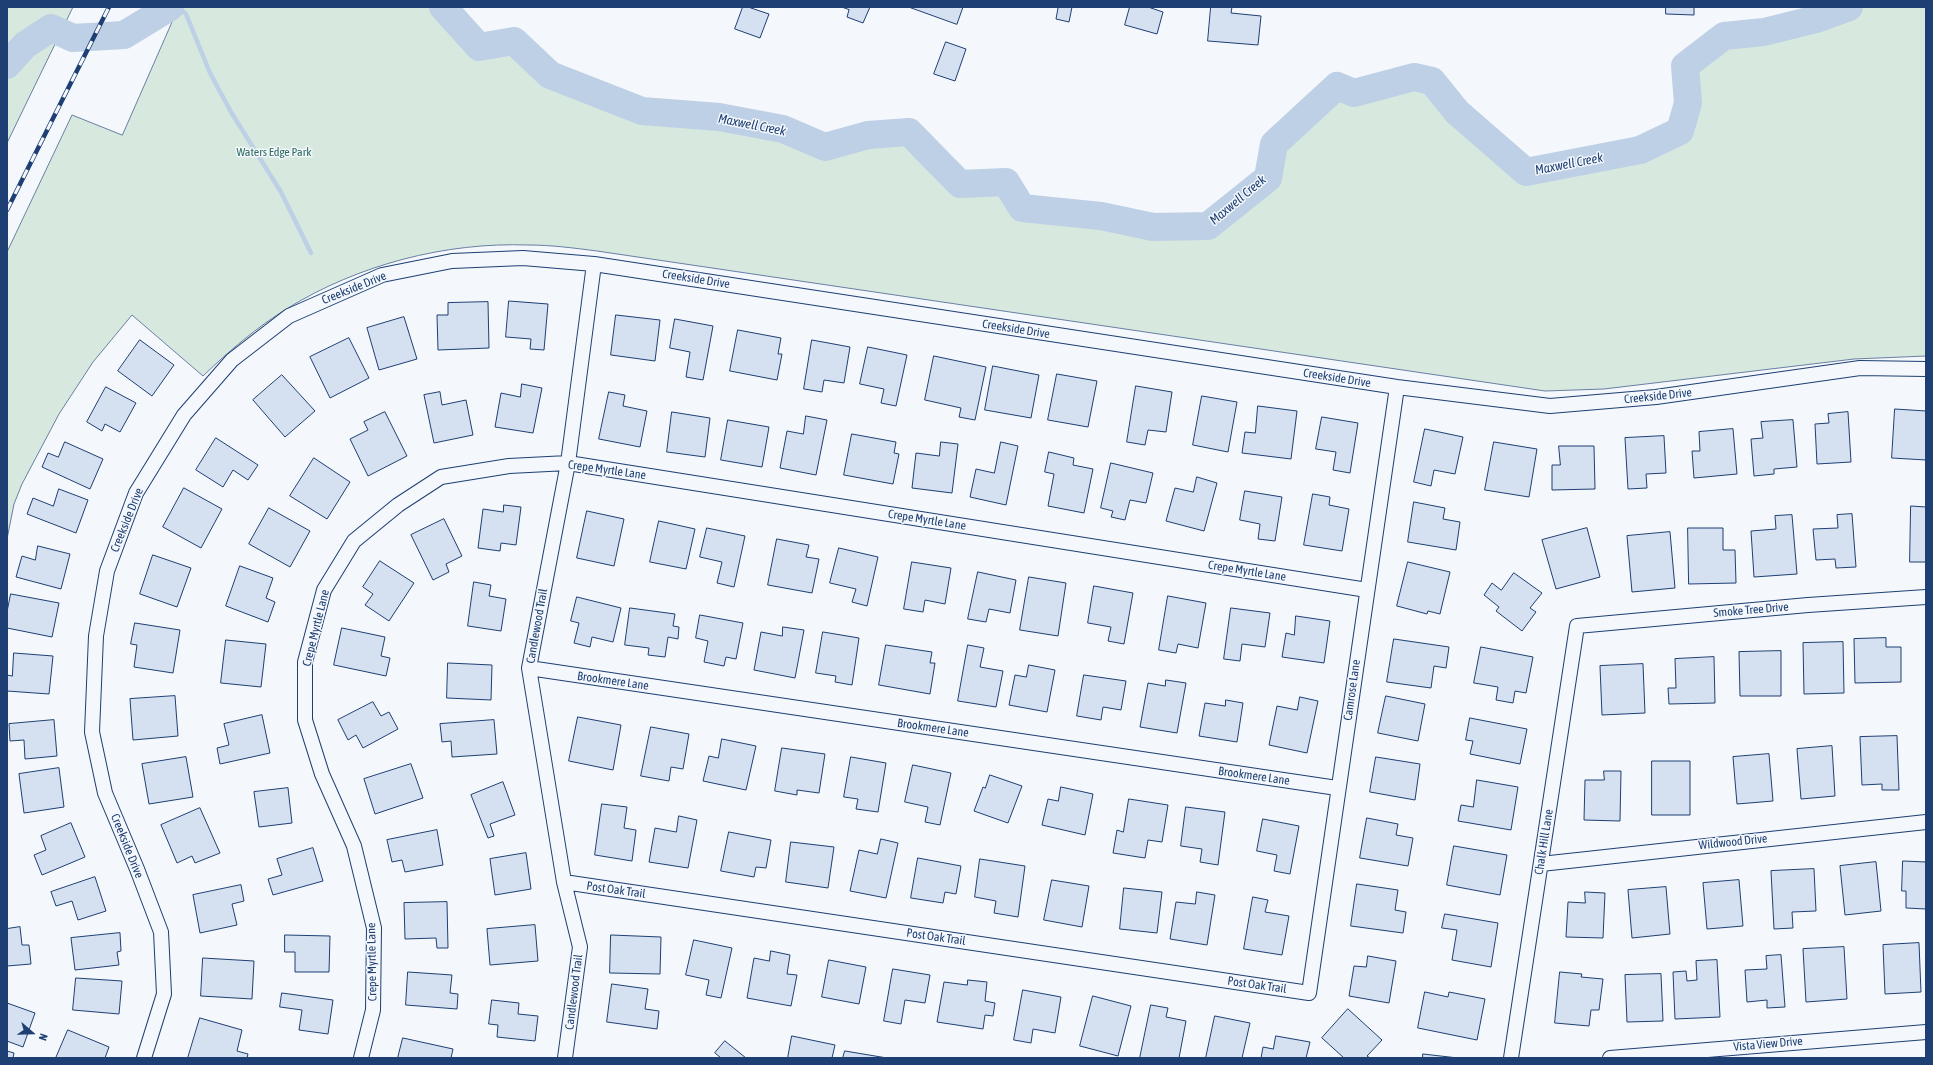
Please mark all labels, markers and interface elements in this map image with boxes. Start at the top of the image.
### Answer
water label: Maxwell Creek [717,111,787,139]
park label: Waters Edge Park [237,145,311,159]
water label: Maxwell Creek [1534,150,1604,178]
water label: Maxwell Creek [1207,172,1269,228]
street label: Creekside Drive [661,267,731,291]
street label: Creekside Drive [320,269,388,307]
street label: Creekside Drive [981,317,1051,341]
street label: Creekside Drive [1302,366,1372,390]
street label: Creekside Drive [1623,385,1693,407]
street label: Crepe Myrtle Lane [567,457,647,483]
street label: Creekside Drive [108,486,146,554]
street label: Crepe Myrtle Lane [887,507,967,533]
street label: Crepe Myrtle Lane [1207,558,1287,584]
street label: Candlewood Trail [523,587,551,665]
street label: Crepe Myrtle Lane [299,588,333,668]
street label: Smoke Tree Drive [1713,600,1789,620]
street label: Camrose Lane [1341,658,1363,722]
street label: Brookmere Lane [576,669,650,693]
street label: Brookmere Lane [896,716,970,740]
street label: Brookmere Lane [1217,764,1291,788]
street label: Chalk Hill Lane [1532,808,1556,876]
street label: Creekside Drive [108,812,146,880]
street label: Wildwood Drive [1698,831,1768,853]
street label: Post Oak Trail [585,879,647,901]
street label: Crepe Myrtle Lane [364,923,380,1001]
street label: Post Oak Trail [905,926,967,948]
street label: Candlewood Trail [562,953,586,1031]
street label: Post Oak Trail [1226,974,1288,996]
north arrow [12,1013,52,1053]
text: N [37,1032,50,1042]
street label: Vista View Drive [1733,1034,1803,1054]

